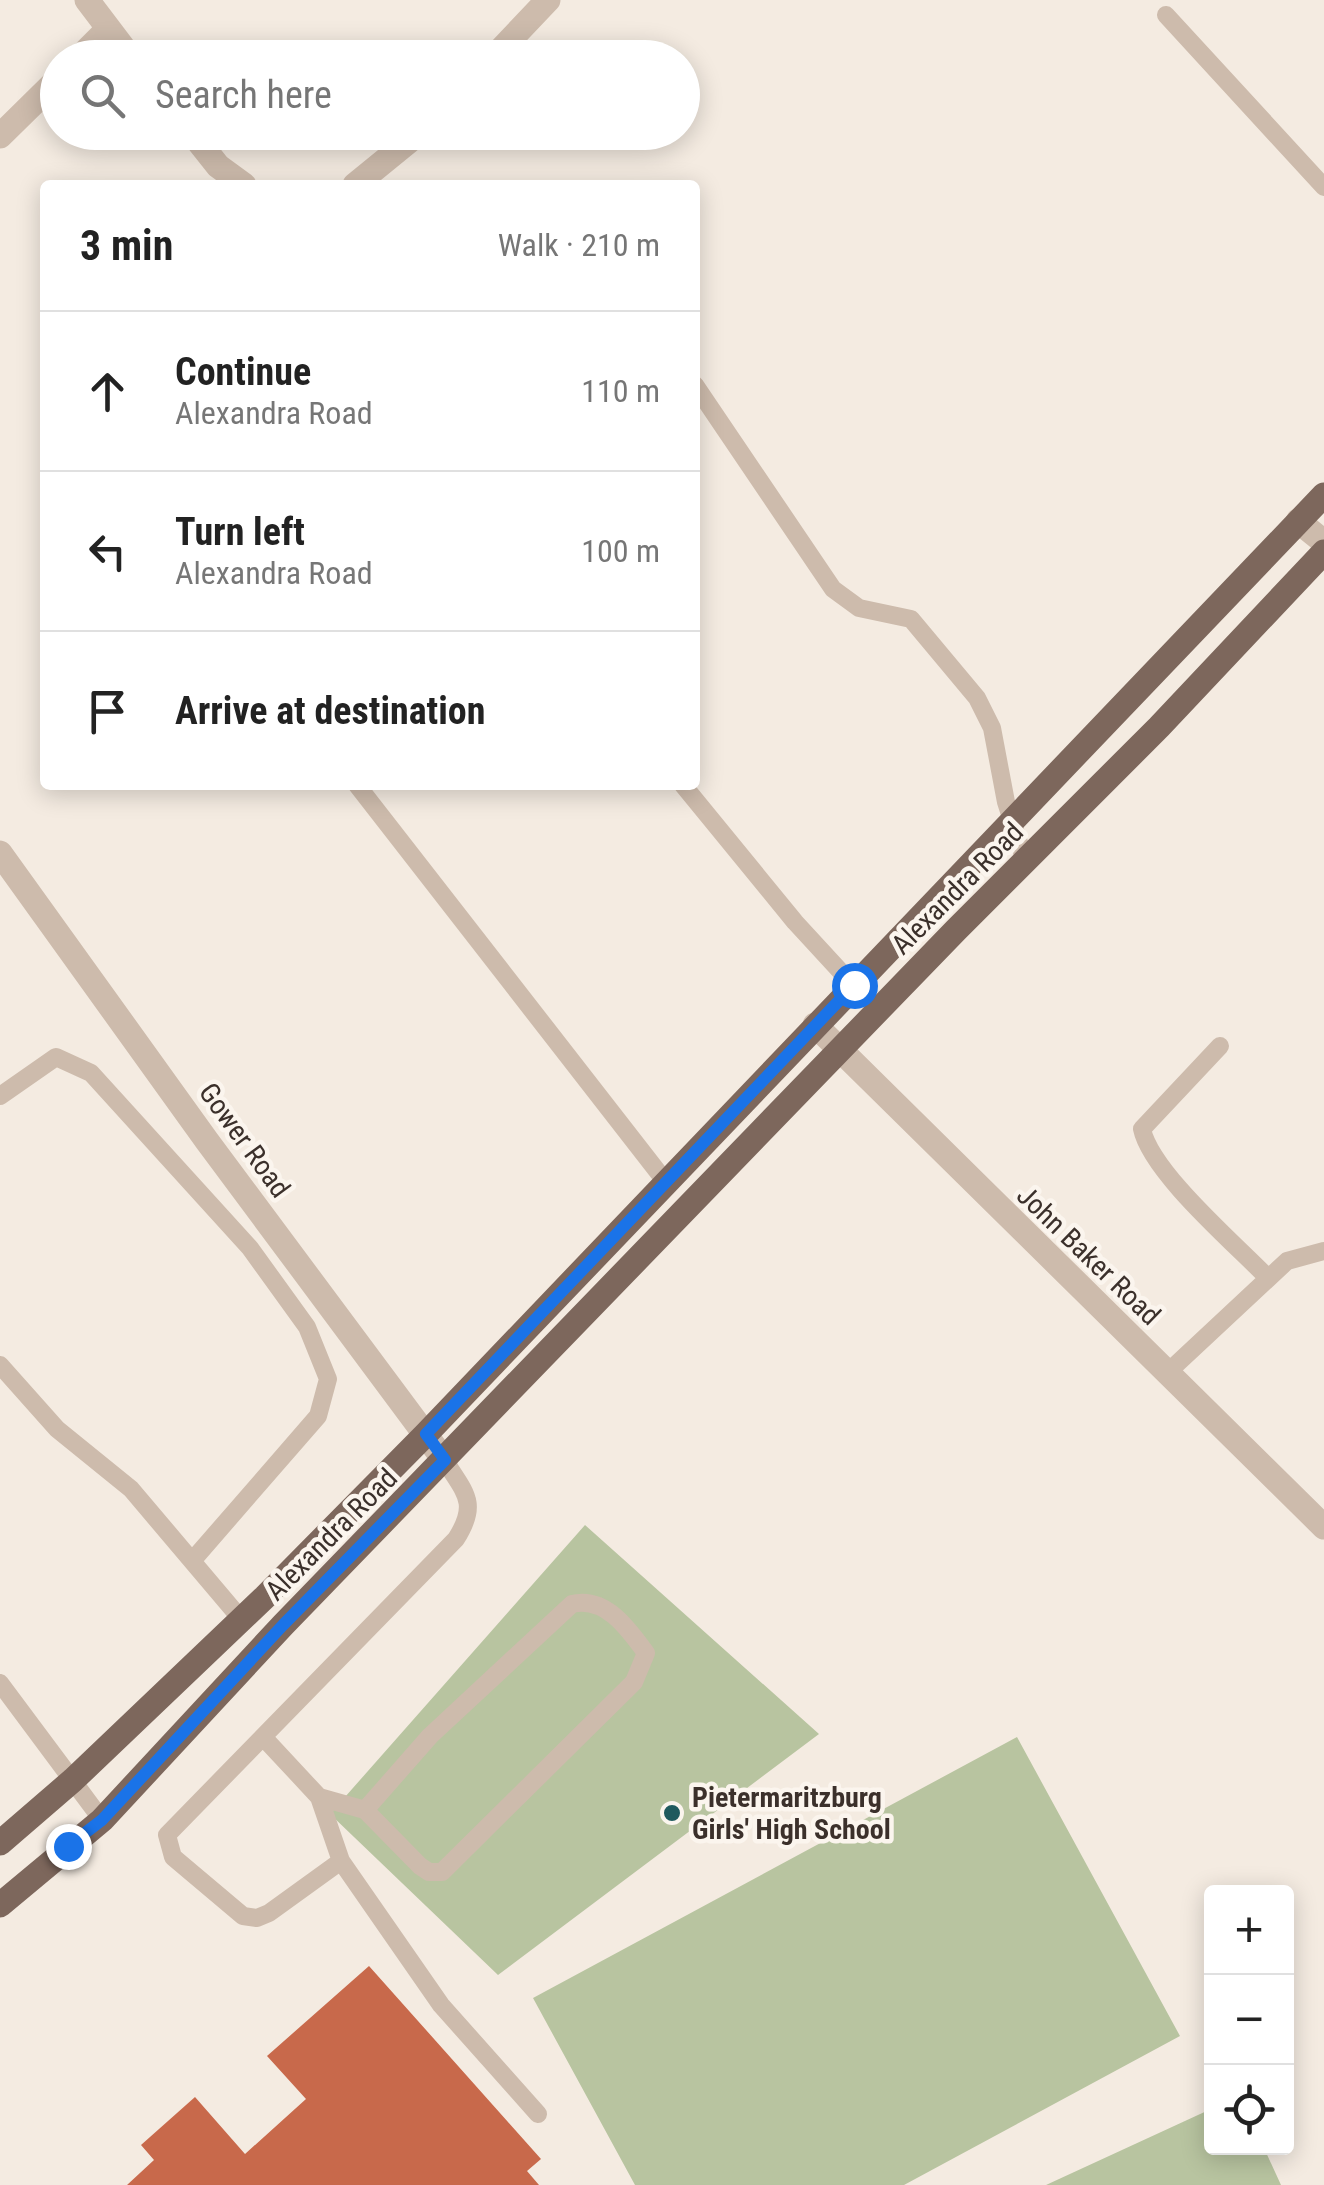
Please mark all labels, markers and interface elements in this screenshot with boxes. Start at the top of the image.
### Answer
search box [40,40,700,150]
icon: search [75,68,130,123]
text: Search here [155,73,332,117]
text: 3 min [80,221,173,270]
text: Walk · 210 m [498,226,660,264]
text: Continue [175,350,311,394]
icon: ahead [80,364,135,419]
text: 110 m [581,372,660,410]
text: Alexandra Road [175,394,373,432]
text: Turn left [175,510,305,554]
icon: left [80,524,135,579]
text: 100 m [581,532,660,570]
text: Alexandra Road [175,554,373,592]
icon: arrive [80,684,135,739]
text: Arrive at destination [175,689,485,733]
street label: Alexandra Road [885,816,1030,961]
route start [832,963,878,1009]
street label: Gower Road [192,1077,297,1204]
street label: John Baker Road [1010,1179,1167,1332]
street label: Alexandra Road [259,1462,404,1607]
place label: Pietermaritzburg Girls' High School [692,1781,891,1846]
marker: Pietermaritzburg Girls' High School [661,1802,683,1824]
route end [46,1824,92,1870]
map controls [1204,1885,1294,2155]
button: + [1204,1885,1294,1975]
button: − [1204,1975,1294,2065]
button: locate [1204,2065,1294,2155]

